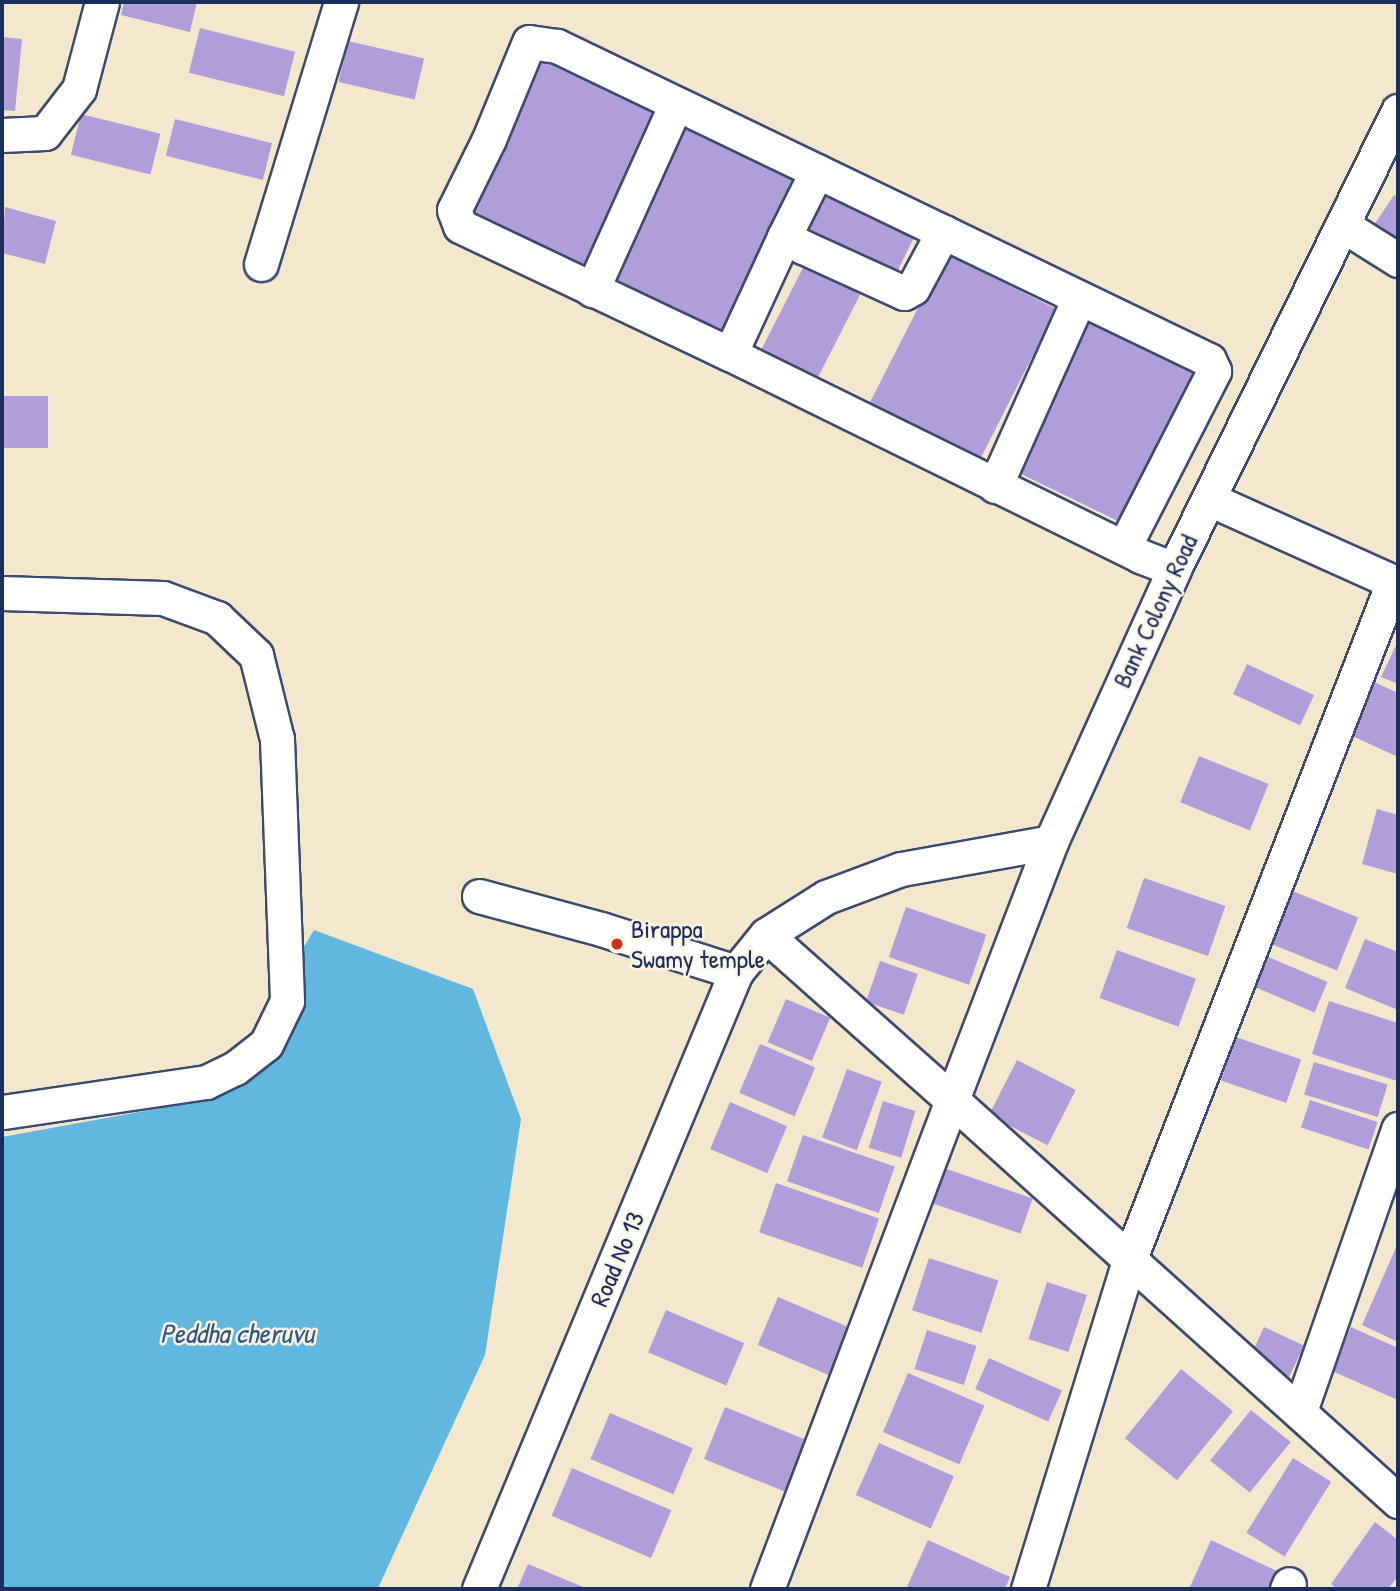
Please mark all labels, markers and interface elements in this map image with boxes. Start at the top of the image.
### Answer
street label: Bank Colony Road [1106,529,1204,693]
place label: Birappa Swamy temple [631,913,765,974]
marker: Birappa Swamy temple [609,936,625,952]
street label: Road No 13 [583,1207,651,1311]
water label: Peddha cheruvu [160,1316,314,1350]

